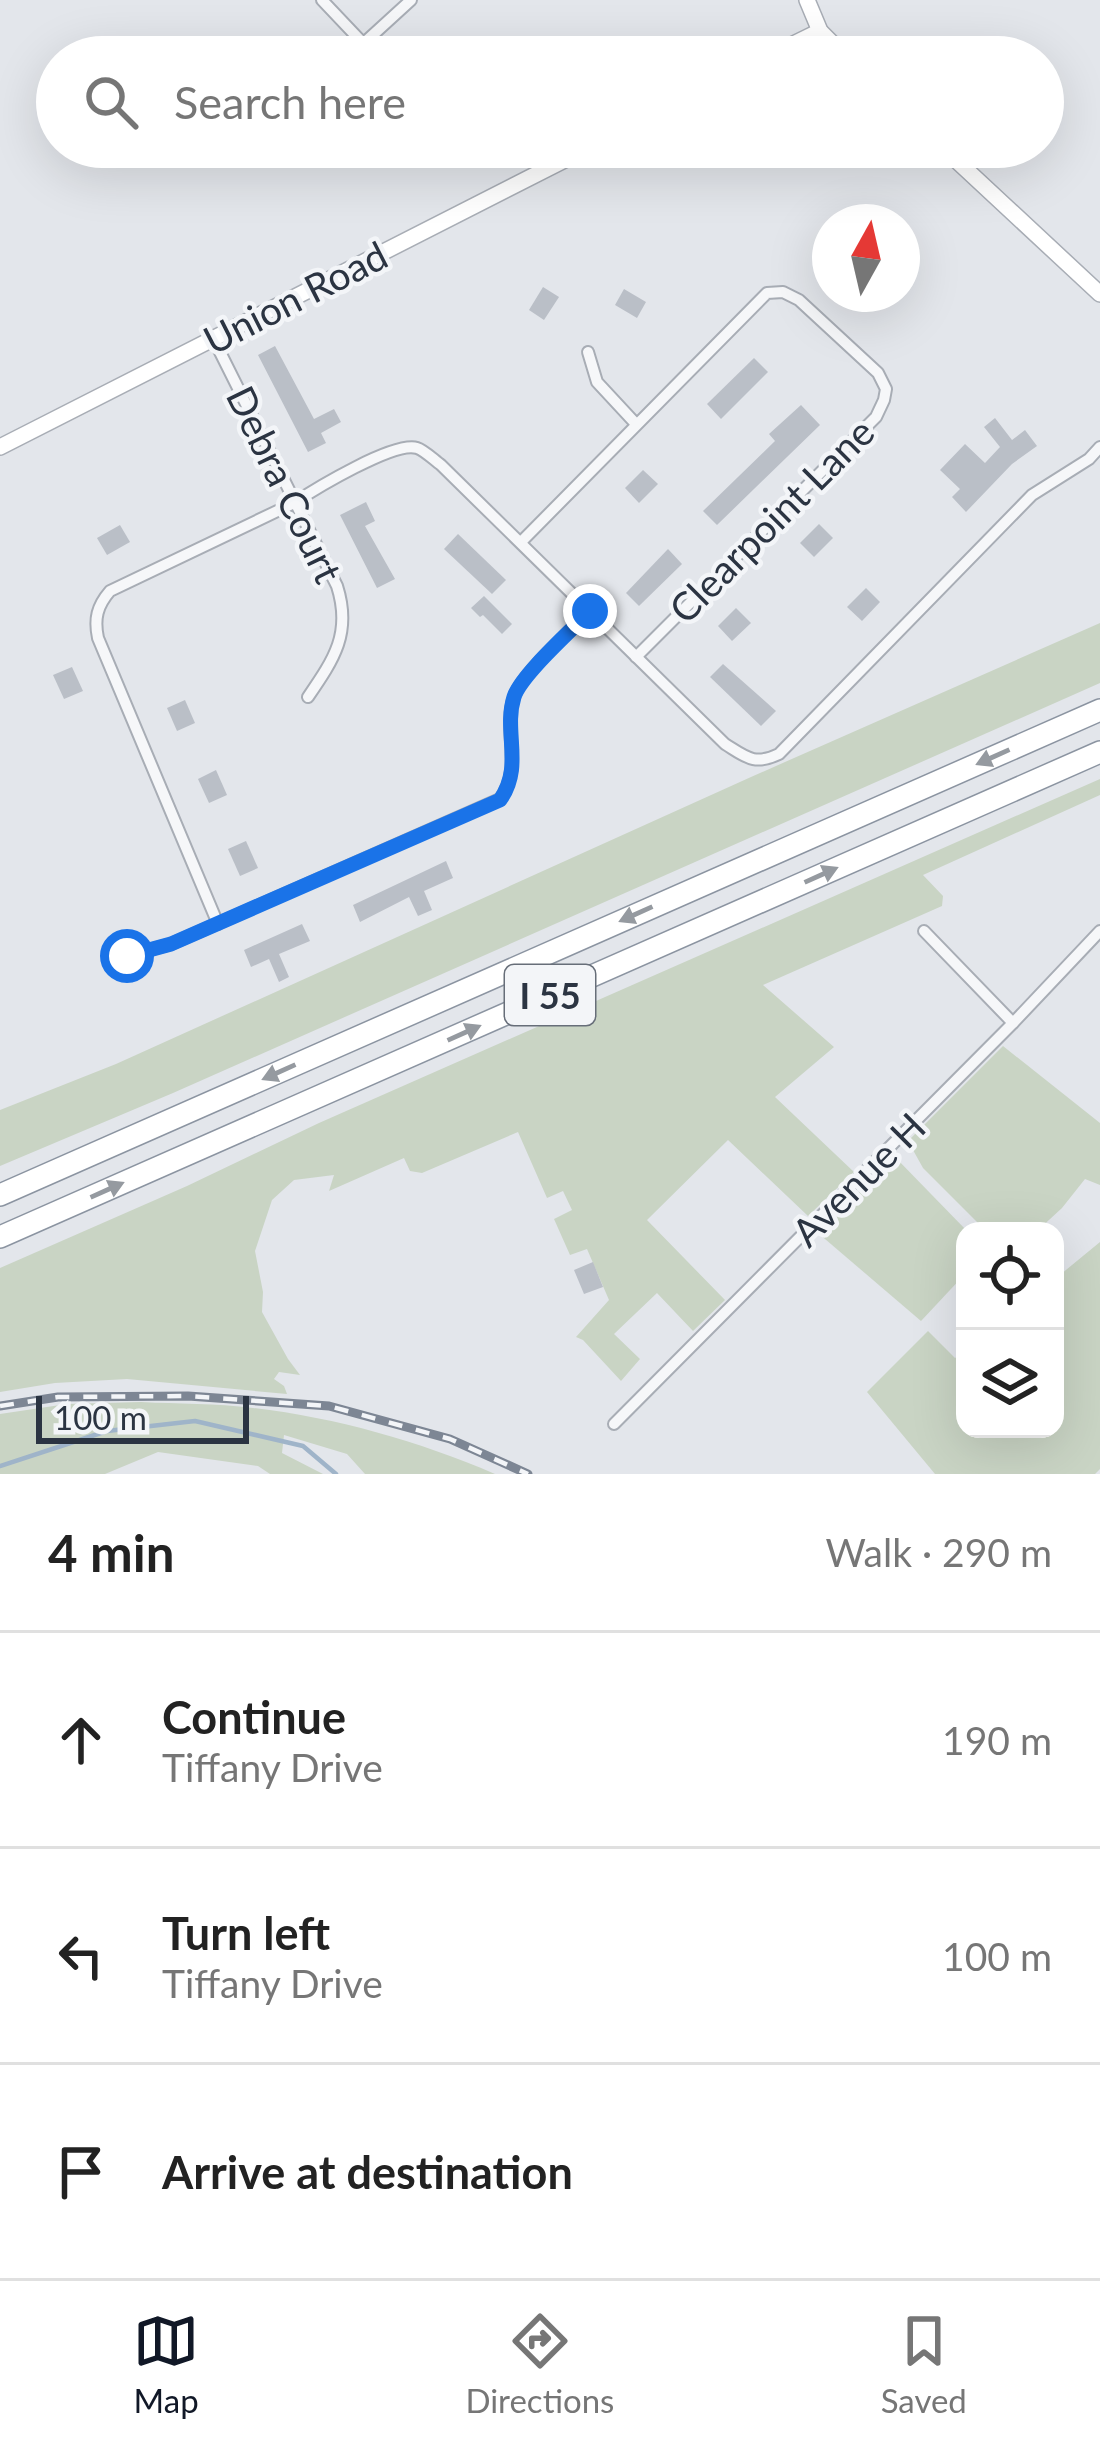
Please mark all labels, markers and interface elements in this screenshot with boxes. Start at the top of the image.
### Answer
search box [36,36,1064,168]
icon: search [78,69,144,135]
text: Search here [174,75,406,129]
north arrow [812,204,920,312]
street label: Union Road [196,231,394,363]
street label: Debra Court [218,378,352,590]
street label: Clearpoint Lane [659,408,883,632]
route end [563,584,617,638]
one-way arrow [975,748,1011,767]
one-way arrow [804,865,839,885]
one-way arrow [618,905,653,925]
route start [100,929,154,983]
road number: I 55 [505,965,595,1025]
one-way arrow [447,1022,482,1042]
one-way arrow [262,1062,297,1082]
street label: Avenue H [782,1103,934,1255]
one-way arrow [90,1179,125,1199]
map controls [956,1222,1064,1438]
button: locate [956,1222,1064,1330]
button: layers [956,1330,1064,1438]
scale bar [36,1390,249,1443]
text: 100 m [54,1397,147,1437]
text: 4 min [48,1522,174,1583]
text: Walk · 290 m [825,1529,1052,1575]
text: Continue [162,1690,346,1744]
icon: ahead [48,1707,114,1773]
text: 190 m [942,1717,1052,1763]
text: Tiffany Drive [162,1744,383,1790]
text: Turn left [162,1906,330,1960]
icon: left [48,1923,114,1989]
text: 100 m [942,1933,1052,1979]
text: Tiffany Drive [162,1960,383,2006]
icon: arrive [48,2139,114,2205]
text: Arrive at destination [162,2145,573,2199]
tab: Map [133,2308,199,2420]
tab: Directions [465,2308,614,2420]
tab: Saved [881,2308,967,2420]

